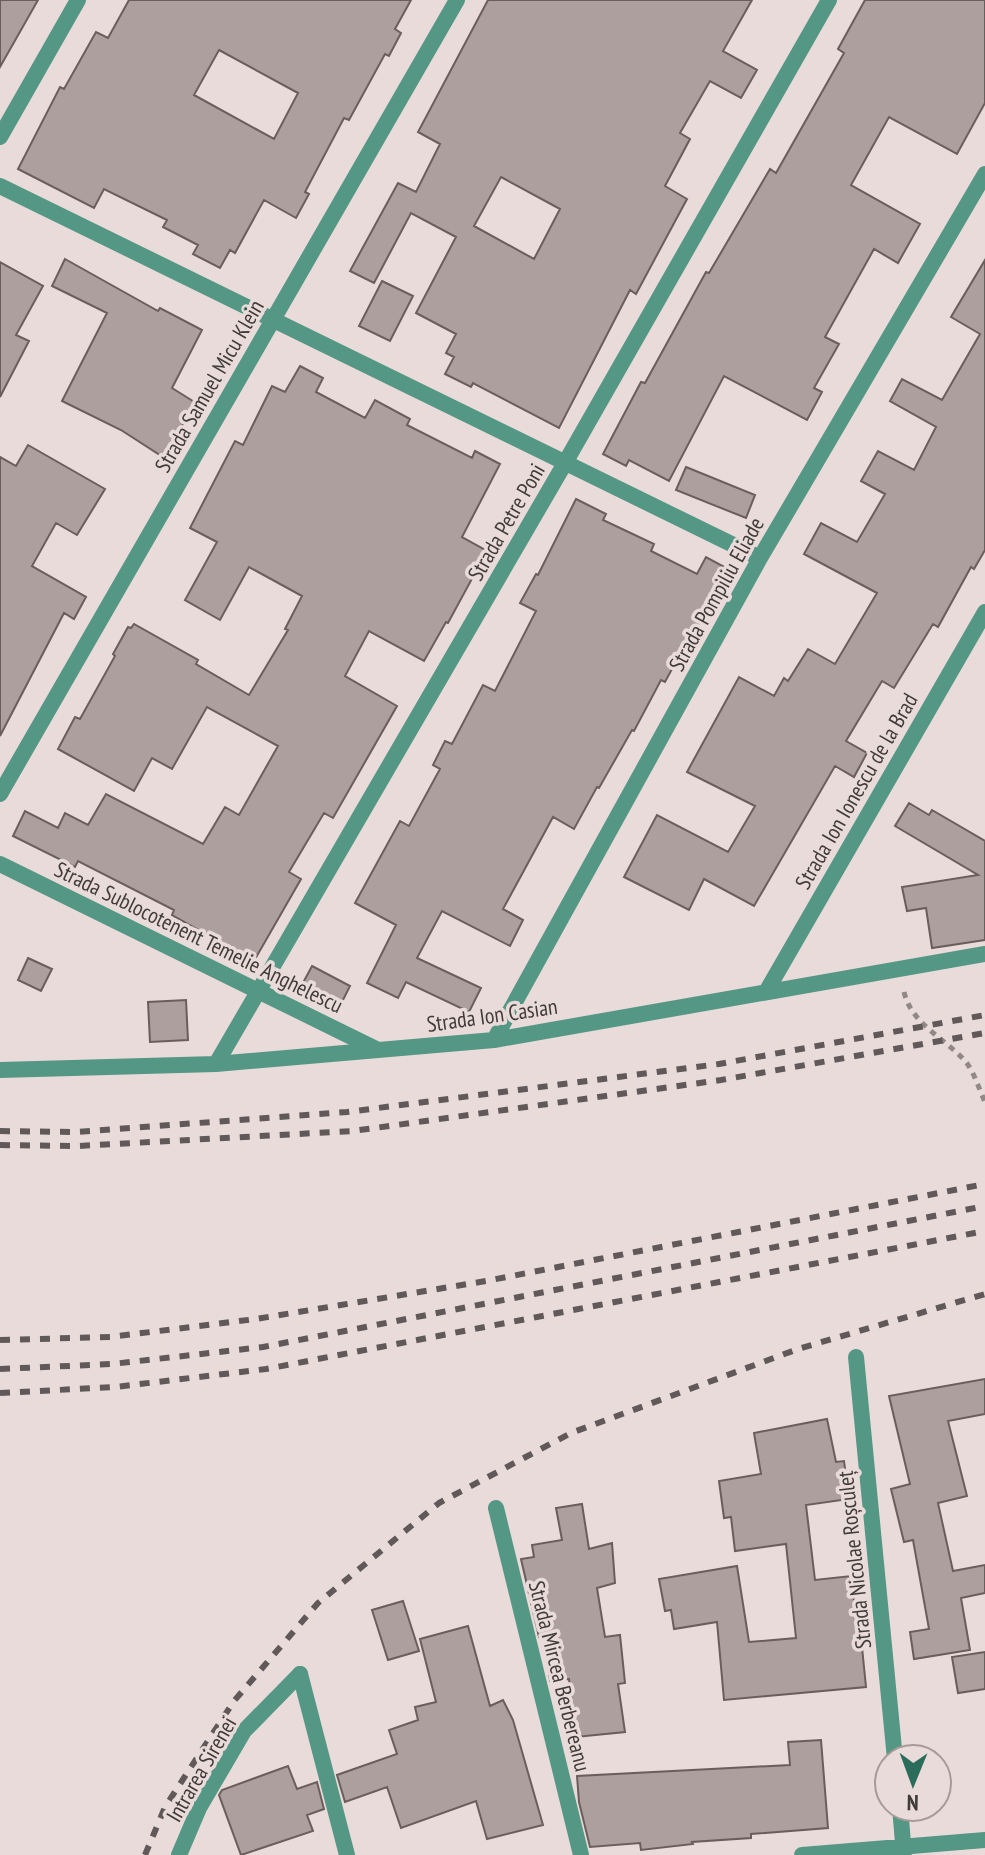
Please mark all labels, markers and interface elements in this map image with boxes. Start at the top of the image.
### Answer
street label: Strada Samuel Micu Klein [148,295,270,477]
street label: Strada Petre Poni [461,458,551,586]
street label: Strada Pompiliu Eliade [662,512,770,676]
street label: Strada Ion Ionescu de la Brad [788,688,924,894]
street label: Strada Sublocotenent Temelie Anghelescu [50,855,348,1019]
street label: Strada Ion Casian [425,992,559,1038]
street label: Strada Nicolae Roșculeț [831,1470,877,1650]
street label: Strada Mircea Berbereanu [523,1578,597,1774]
street label: Intrarea Sirenei [160,1711,242,1827]
north arrow [873,1743,953,1823]
text: N [906,1789,919,1817]

